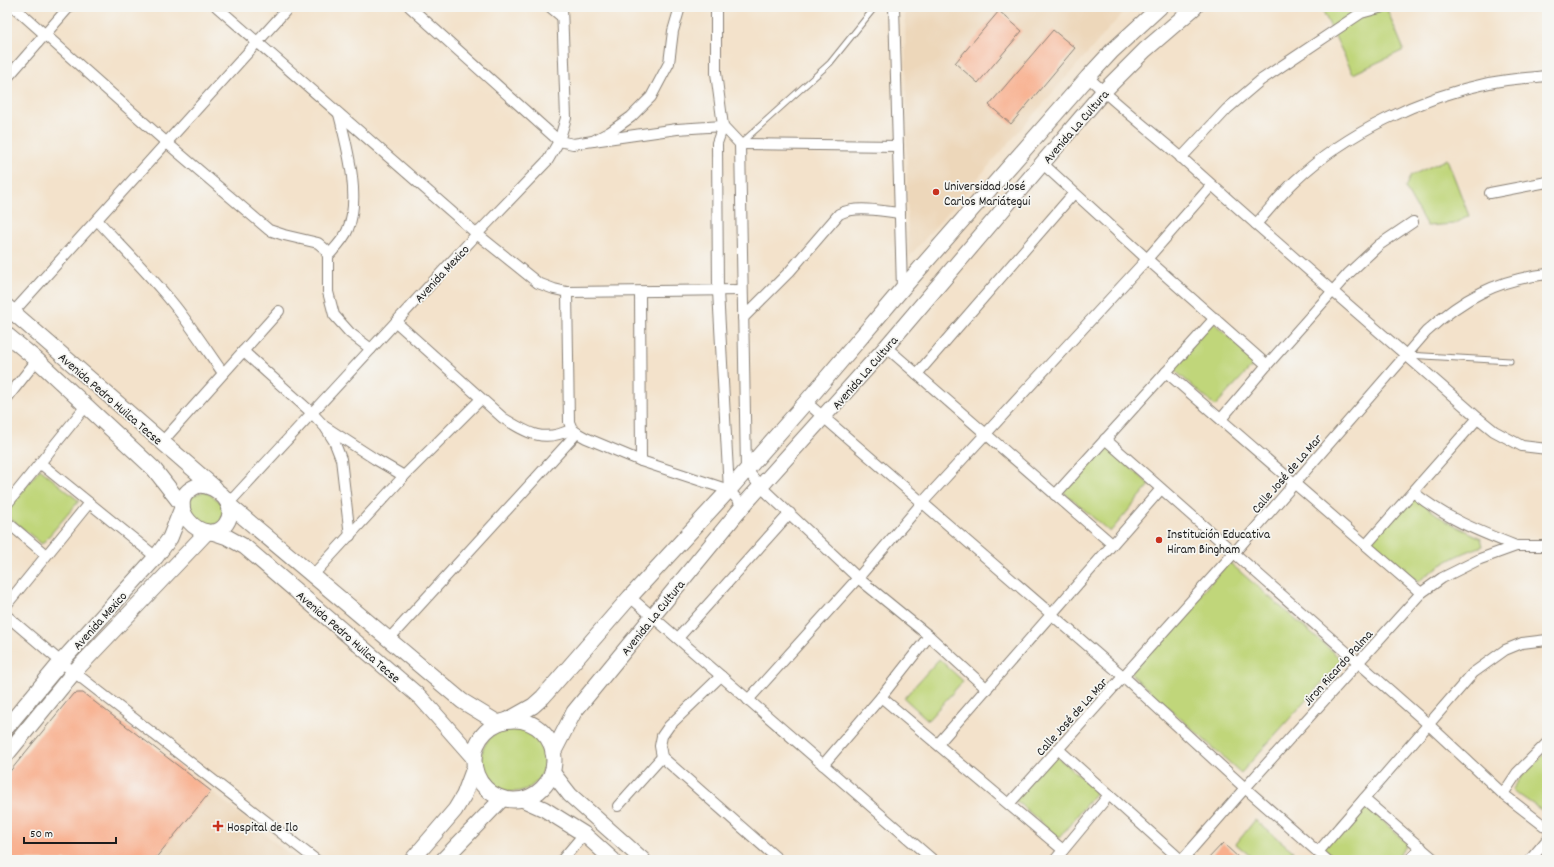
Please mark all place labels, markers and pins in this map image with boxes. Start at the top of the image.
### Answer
place label: Universidad José Carlos Mariátegui [944,178,1031,212]
marker: Universidad José Carlos Mariátegui [931,187,941,197]
place label: Institución Educativa Hiram Bingham [1167,526,1271,560]
marker: Institución Educativa Hiram Bingham [1154,535,1164,545]
place label: Hospital de Ilo [227,819,298,838]
marker: Hospital de Ilo [212,820,224,832]

